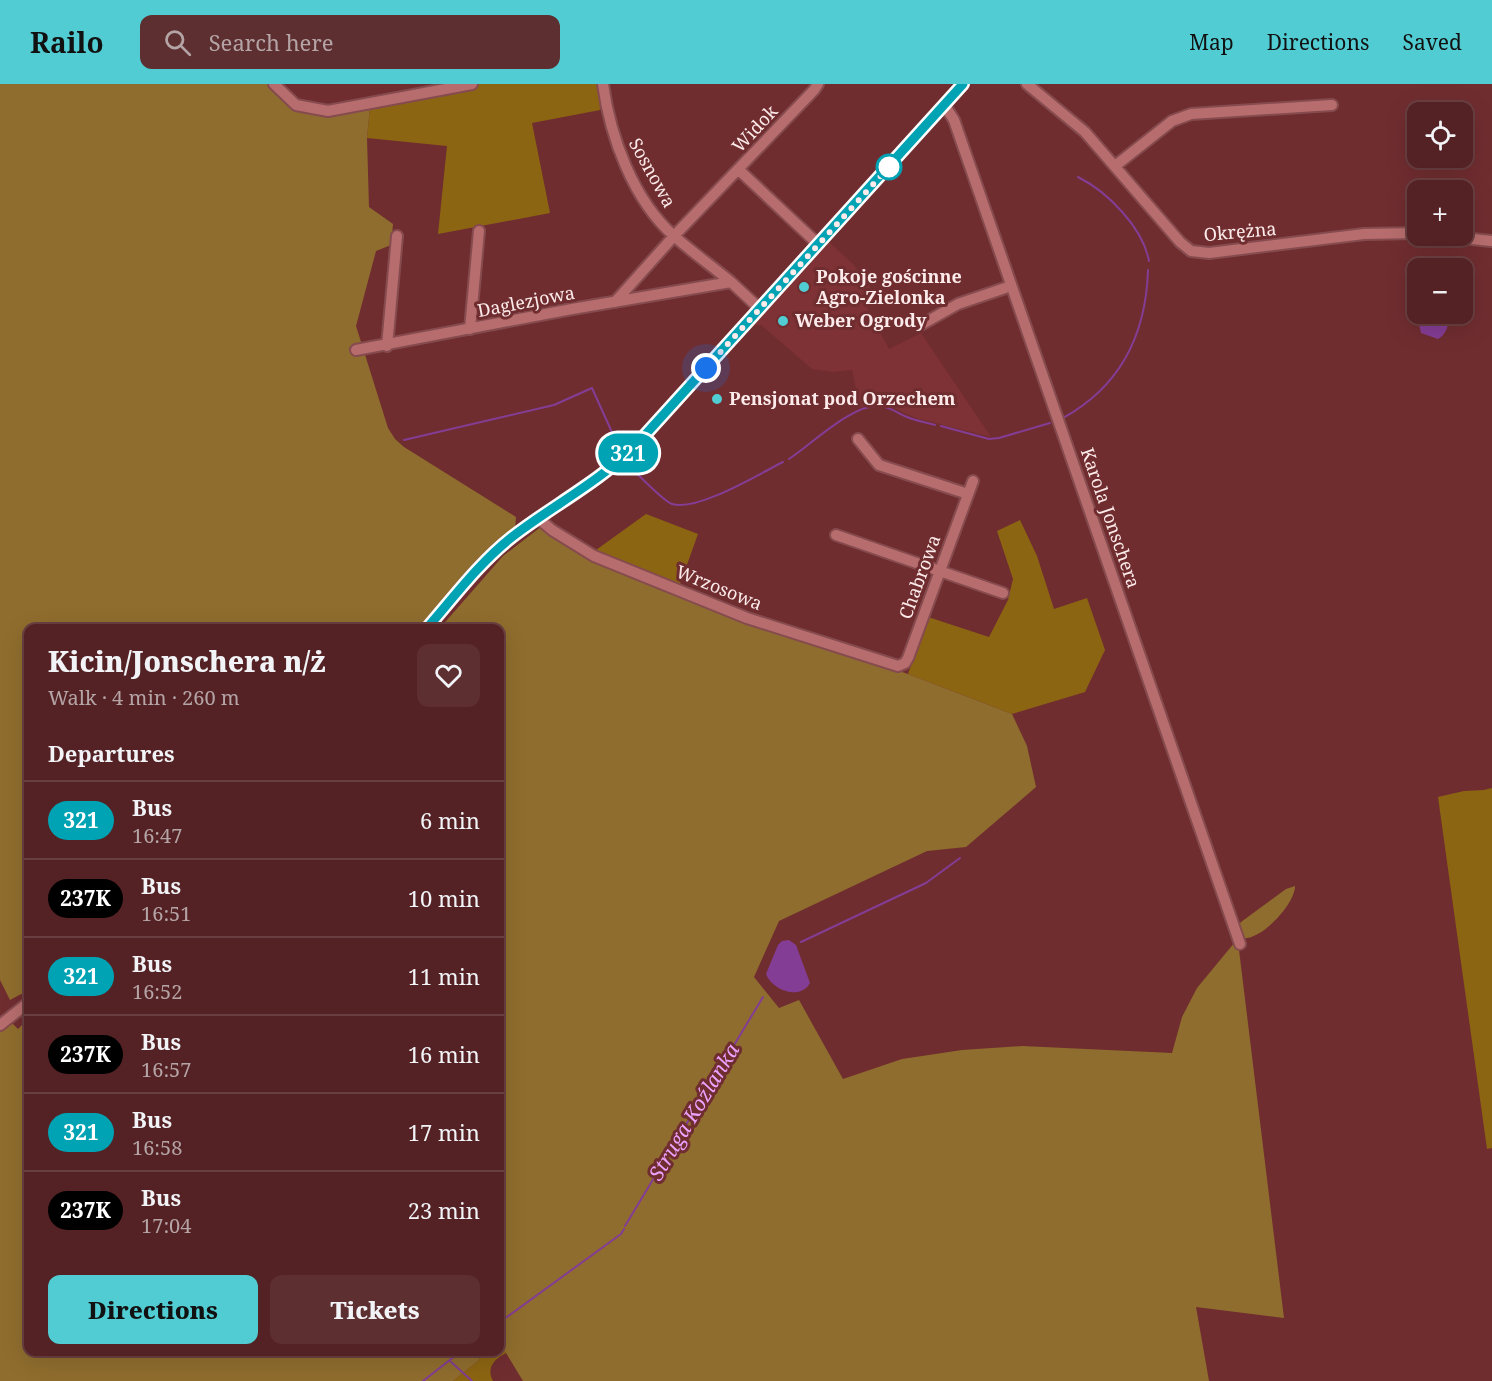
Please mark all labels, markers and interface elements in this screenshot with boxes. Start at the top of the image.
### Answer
search box [140,15,560,69]
text: Railo [30,23,104,61]
icon: search [161,26,194,59]
text: Search here [209,27,334,57]
text: Map [1189,28,1234,56]
text: Directions [1267,28,1369,56]
text: Saved [1402,28,1462,56]
street label: Widok [726,99,783,157]
map controls [1407,102,1473,324]
button: locate [1407,102,1473,168]
street label: Sosnowa [624,133,682,212]
unlabelled marker [876,154,902,180]
button: + [1407,180,1473,246]
street label: Okrężna [1203,216,1277,246]
button: − [1407,258,1473,324]
place label: Pokoje gościnne Agro-Zielonka [816,264,962,309]
street label: Daglezjowa [475,280,577,322]
marker: Pokoje gościnne Agro-Zielonka [797,280,811,294]
place label: Weber Ogrody [795,308,927,332]
marker: Weber Ogrody [776,314,790,328]
your location [691,353,721,383]
place label: Pensjonat pod Orzechem [729,386,956,410]
marker: Pensjonat pod Orzechem [710,392,724,406]
line badge: 321 [594,434,662,472]
text: 321 [610,439,646,467]
street label: Karola Jonschera [1076,444,1146,591]
street label: Chabrowa [893,531,945,622]
street label: Wrzosowa [673,559,766,615]
text: Kicin/Jonschera n/ż [48,642,325,680]
button: heart [417,644,480,707]
text: Walk · 4 min · 260 m [48,684,240,711]
text: Departures [48,738,175,768]
text: Bus [132,792,172,822]
text: 6 min [420,805,480,835]
text: 321 [63,806,99,834]
text: 16:47 [132,822,182,849]
text: Bus [141,870,181,900]
text: 10 min [408,883,480,913]
text: 237K [60,884,111,912]
text: 16:51 [141,900,191,927]
text: Bus [132,948,172,978]
text: 11 min [408,961,480,991]
text: 321 [63,962,99,990]
text: 16:52 [132,978,182,1005]
text: Bus [141,1026,181,1056]
water label: Struga Koźlanka [642,1038,745,1185]
text: 16 min [408,1039,480,1069]
text: 237K [60,1040,111,1068]
text: 16:57 [141,1056,191,1083]
text: Bus [132,1104,172,1134]
text: 17 min [408,1117,480,1147]
text: 321 [63,1118,99,1146]
text: 16:58 [132,1134,182,1161]
text: Bus [141,1182,181,1212]
text: 23 min [408,1195,480,1225]
text: 237K [60,1196,111,1224]
text: 17:04 [141,1212,191,1239]
button: Directions [48,1275,258,1344]
button: Tickets [270,1275,480,1344]

